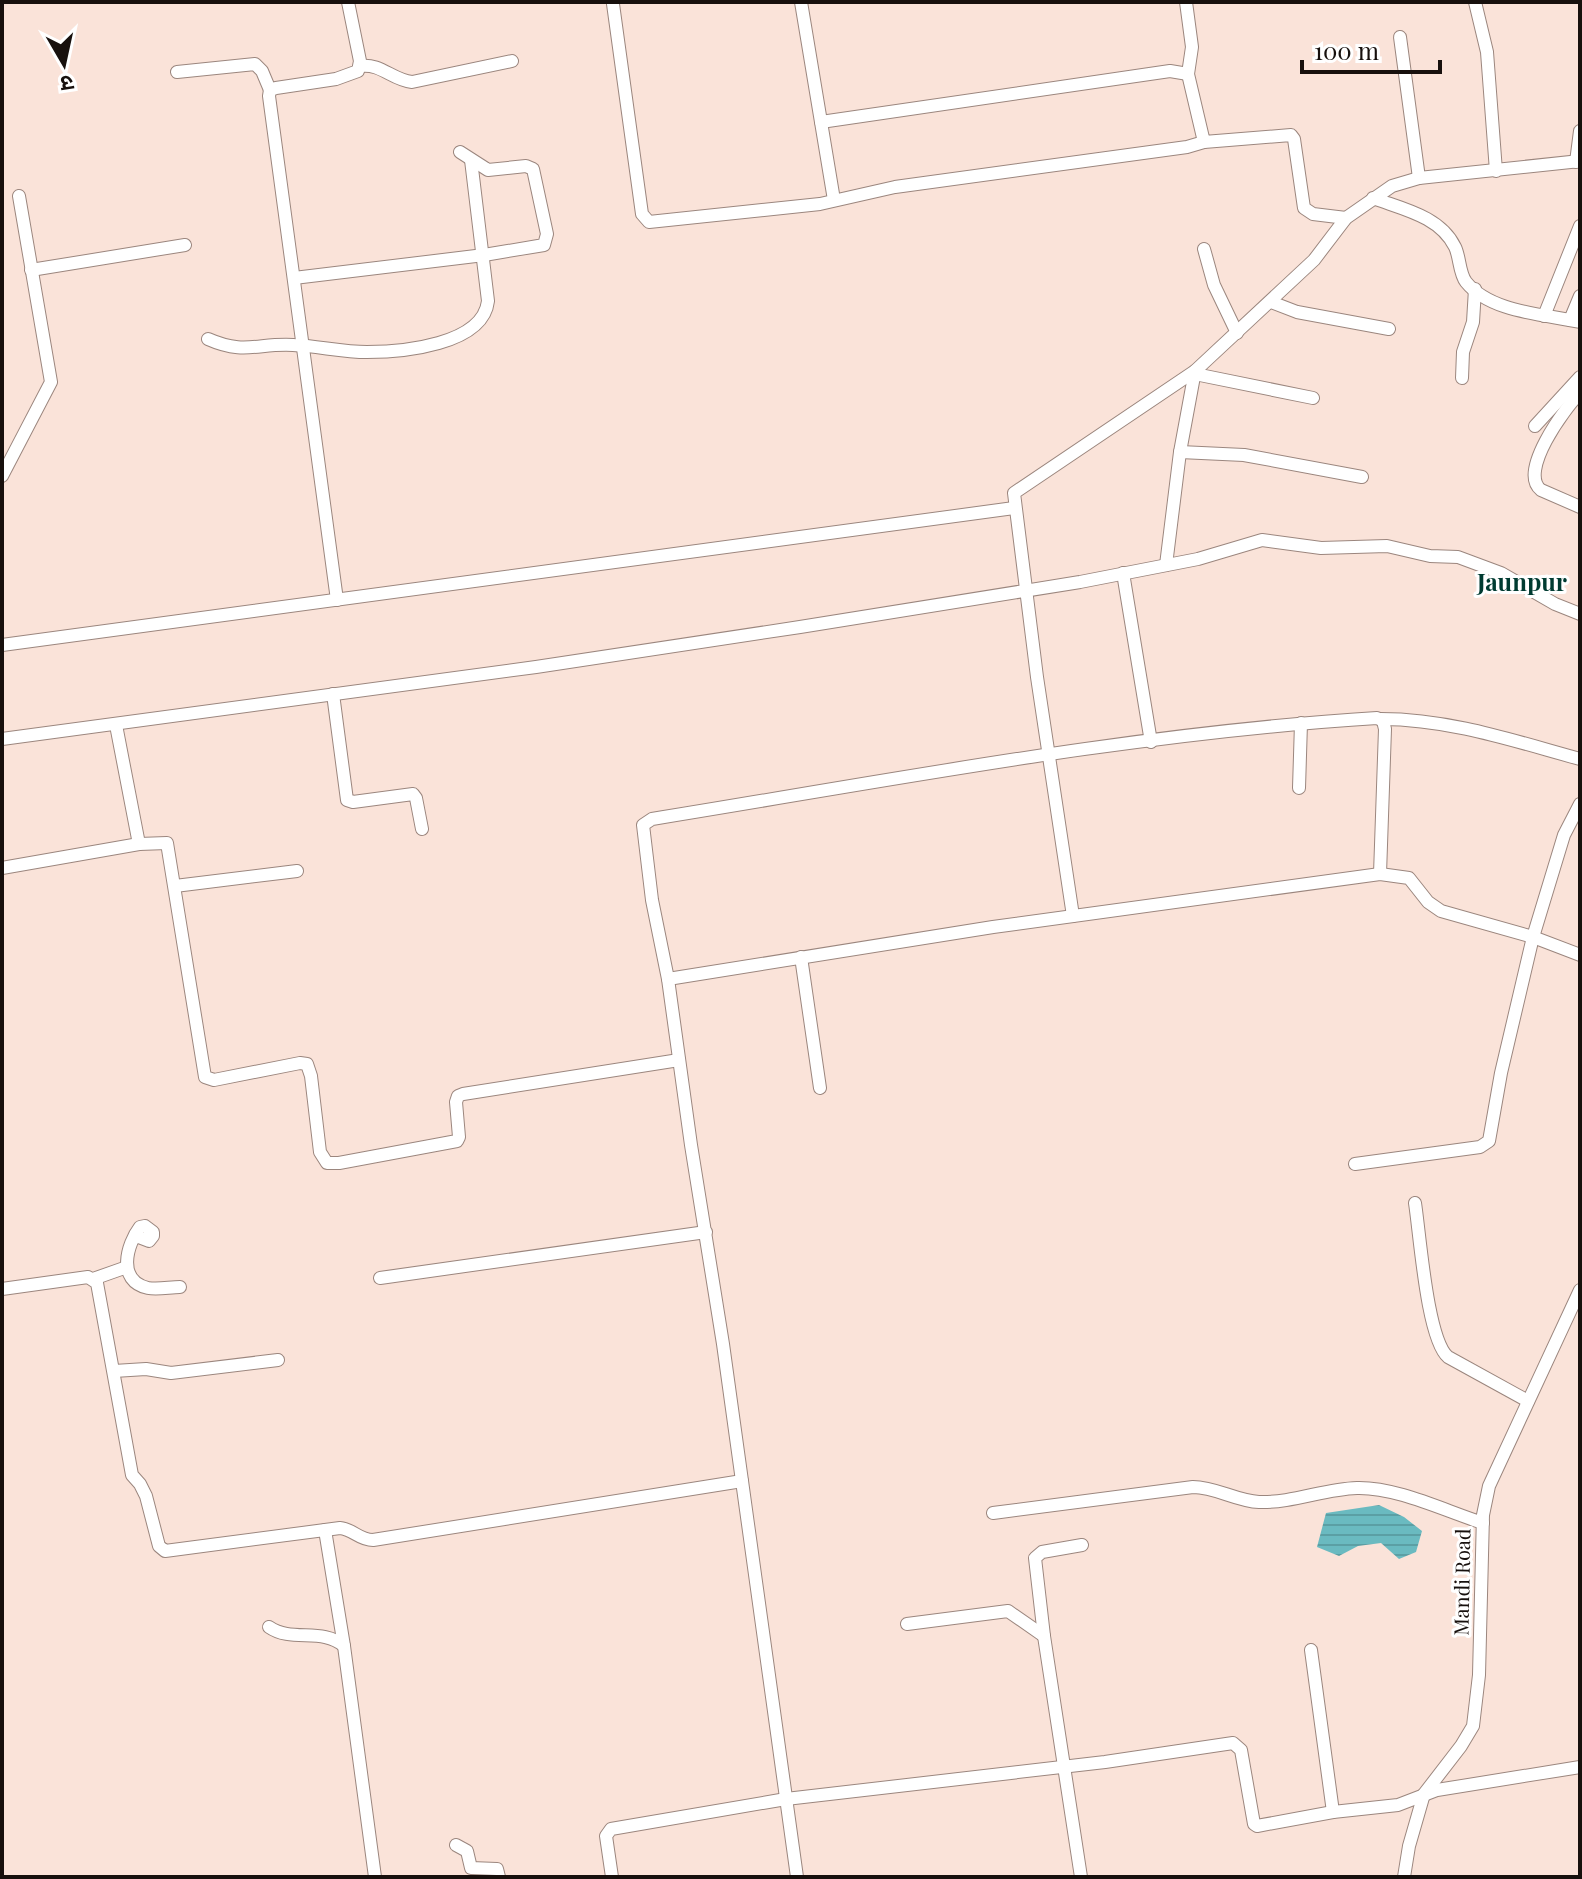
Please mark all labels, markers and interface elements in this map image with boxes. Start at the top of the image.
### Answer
north arrow [24,24,104,104]
scale bar [1302,24,1440,74]
text: 100 m [1314,34,1379,66]
text: उ [57,69,76,101]
district label: Jaunpur [1476,565,1568,597]
street label: Mandi Road [1447,1528,1475,1636]

